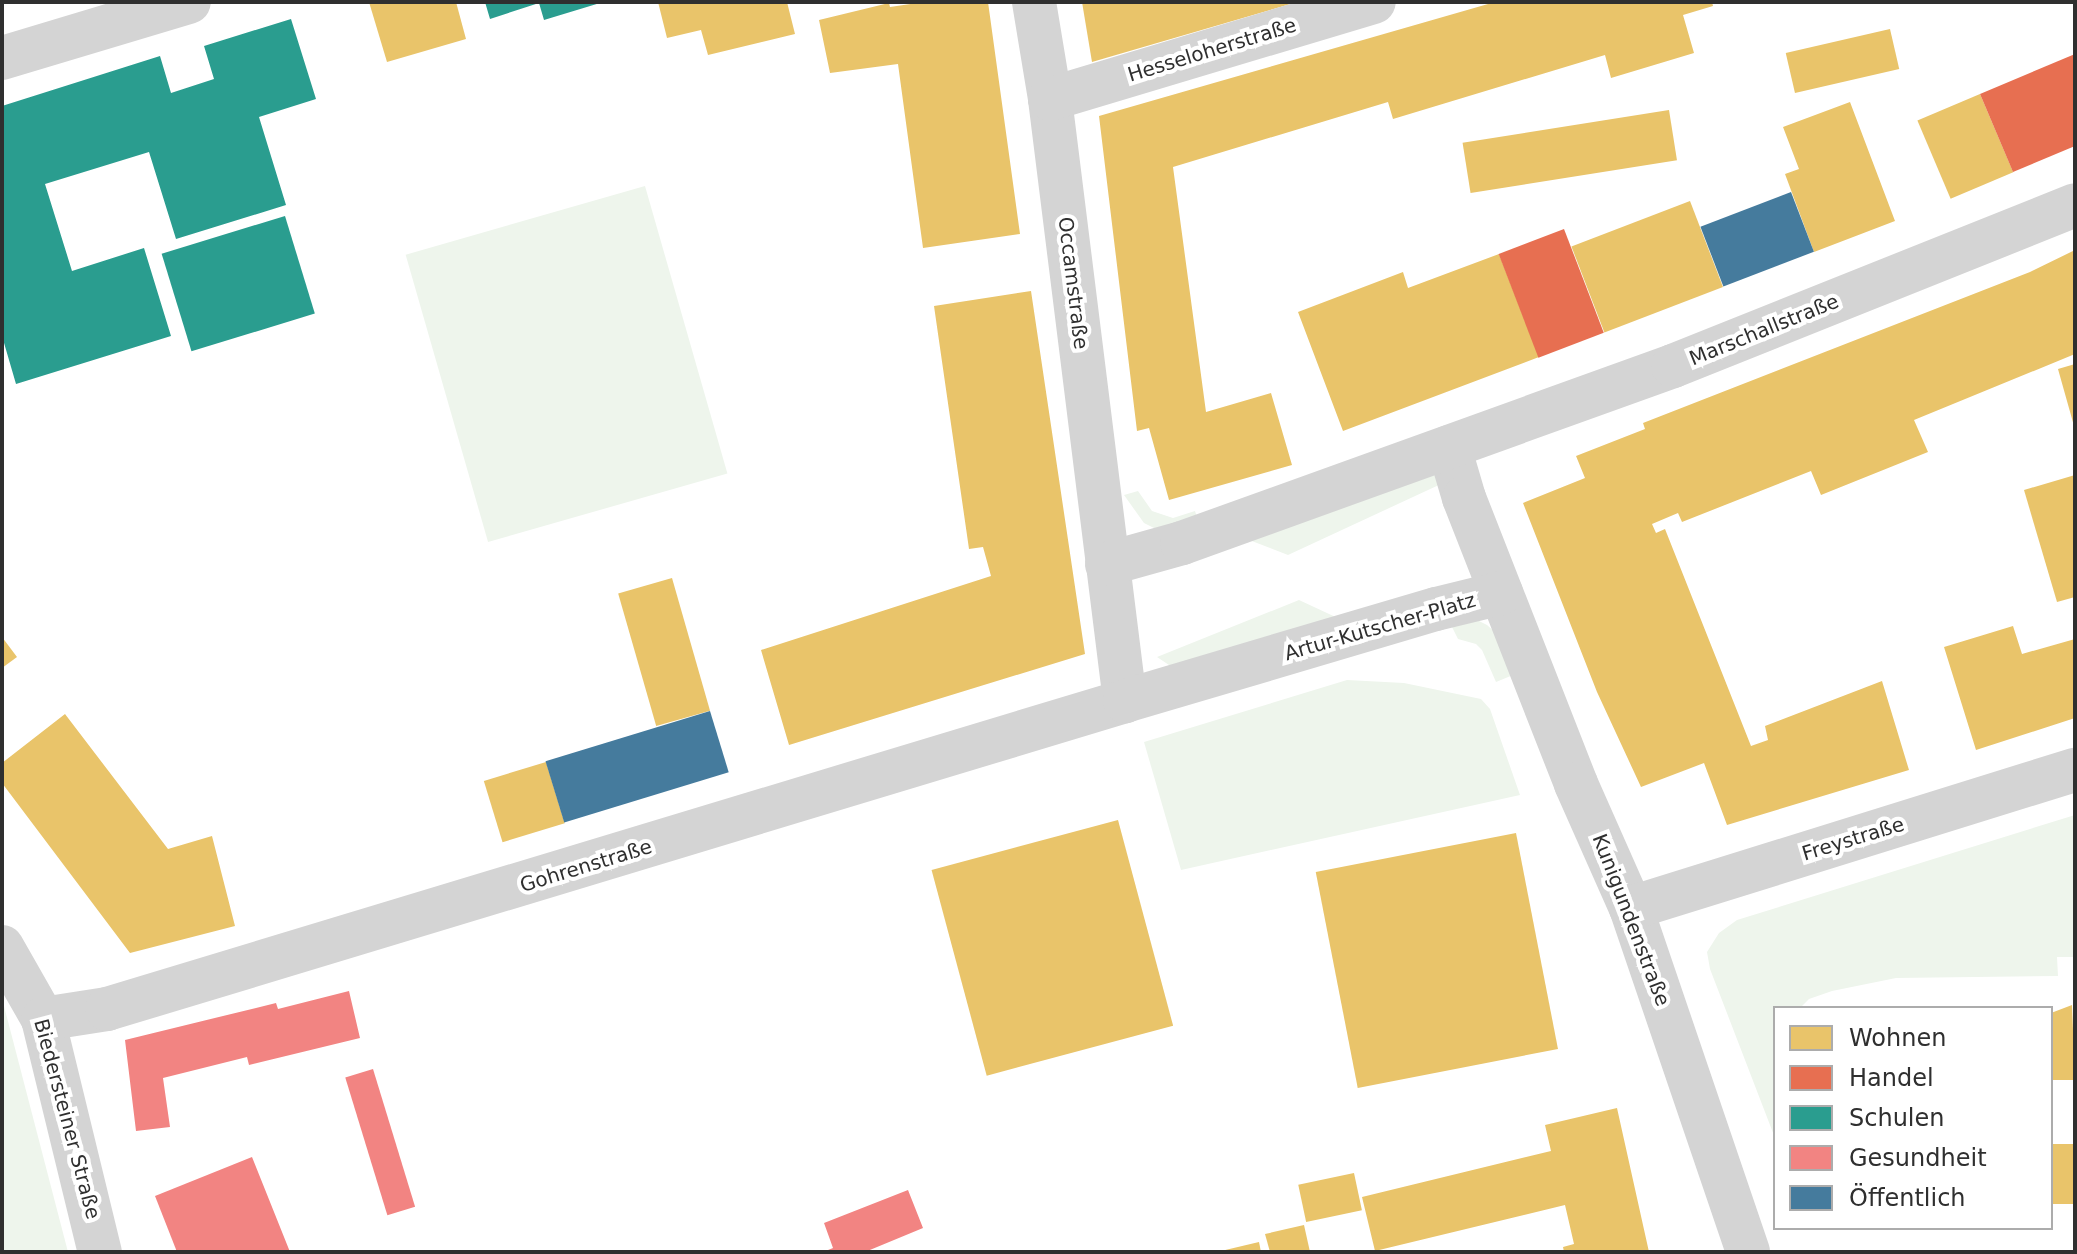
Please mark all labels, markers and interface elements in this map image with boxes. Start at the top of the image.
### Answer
street label: Hesseloherstraße [1125,13,1299,87]
street label: Occamstraße [1053,215,1093,351]
street label: Marschallstraße [1686,289,1842,371]
street label: Artur-Kutscher-Platz [1282,588,1478,666]
street label: Freystraße [1799,812,1907,866]
street label: Kunigundenstraße [1587,831,1675,1009]
street label: Gohrenstraße [517,835,655,897]
legend [1773,1006,2053,1230]
street label: Biedersteiner Straße [29,1016,105,1222]
text: Wohnen [1849,1024,1946,1052]
text: Handel [1849,1064,1934,1092]
text: Schulen [1849,1104,1945,1132]
text: Gesundheit [1849,1144,1987,1172]
text: Öffentlich [1849,1184,1966,1212]

